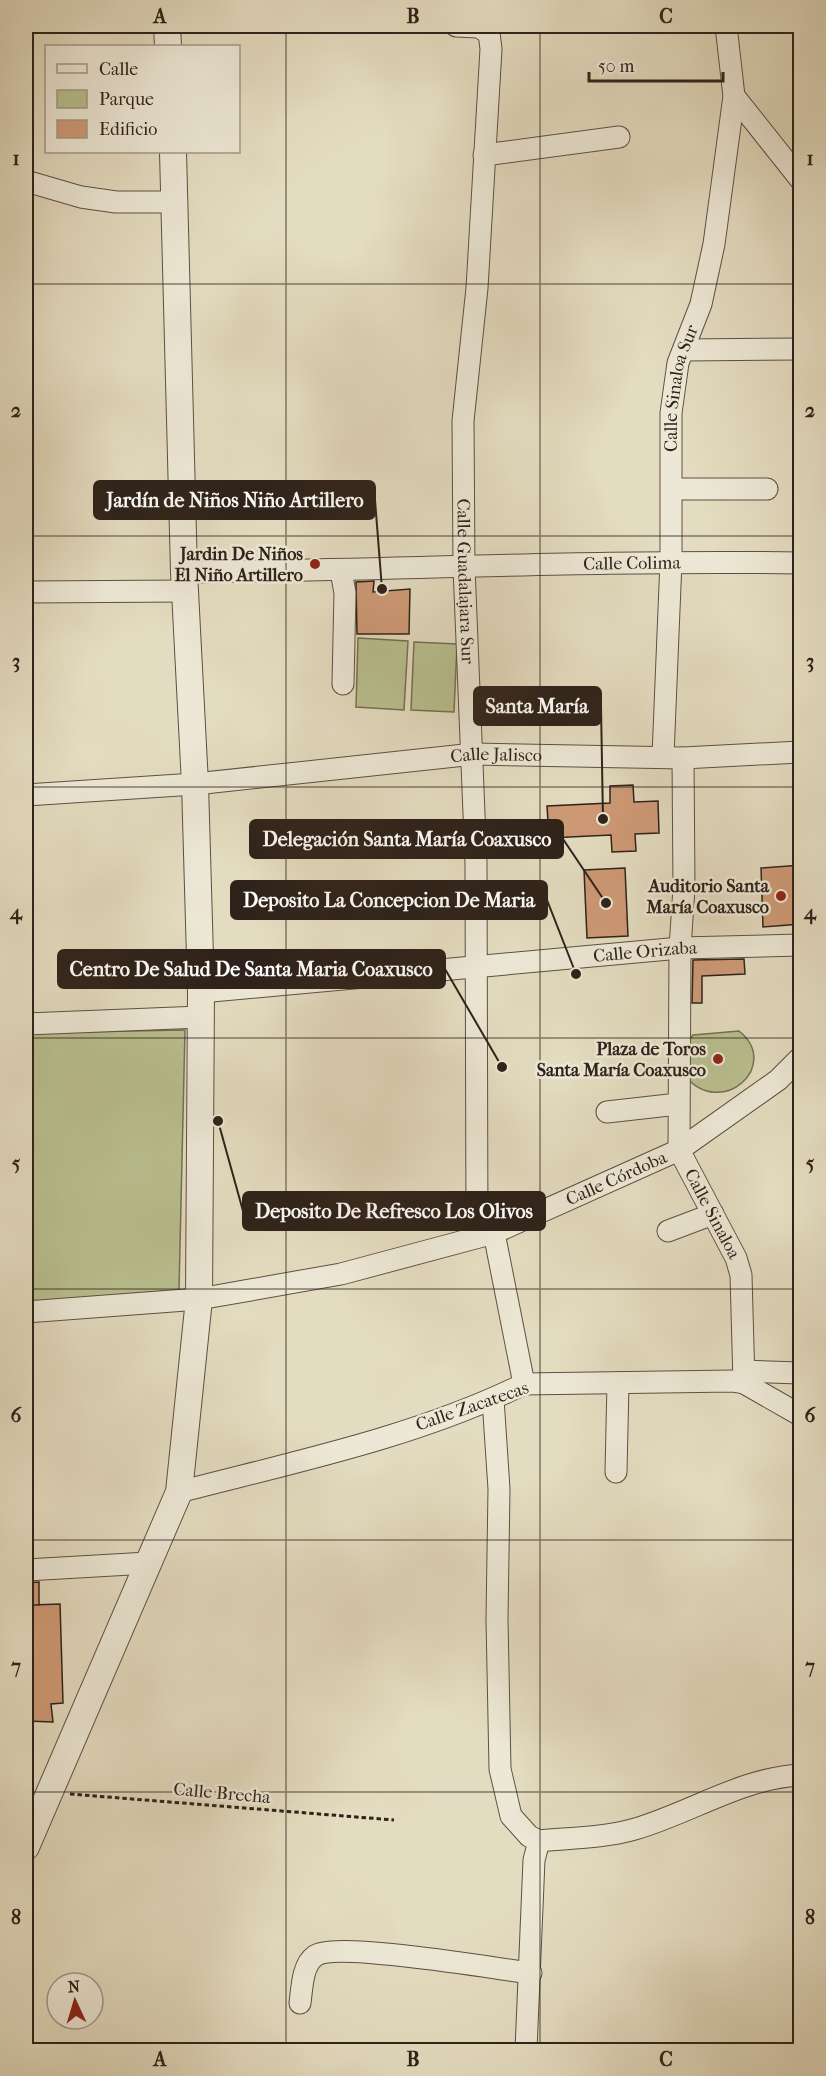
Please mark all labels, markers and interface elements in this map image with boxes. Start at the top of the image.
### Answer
text: A [152,5,168,28]
text: B [406,5,420,28]
text: C [659,5,673,28]
legend [45,45,240,153]
scale bar [589,45,722,83]
text: 50 m [598,56,635,77]
text: Calle [99,59,138,80]
text: Parque [99,89,154,110]
text: Edificio [99,119,157,140]
text: 1 [12,147,20,170]
text: 1 [806,147,814,170]
street label: Calle Sinaloa Sur [661,322,703,452]
text: 2 [11,399,21,422]
text: 2 [805,399,815,422]
callout: Jardín de Niños Niño Artillero [94,481,375,519]
text: Jardín de Niños Niño Artillero [104,489,364,512]
street label: Calle Guadalajara Sur [453,498,478,665]
place label: Jardin De Niños El Niño Artillero [174,544,303,586]
street label: Calle Colima [583,553,682,575]
marker: Jardin De Niños El Niño Artillero [308,557,322,571]
text: 3 [12,650,20,673]
text: 3 [806,650,814,673]
callout: Santa María [474,687,601,725]
text: Santa María [486,695,589,718]
street label: Calle Jalisco [449,744,542,767]
callout: Delegación Santa María Coaxusco [250,820,563,858]
text: Delegación Santa María Coaxusco [263,828,551,851]
place label: Auditorio Santa María Coaxusco [645,876,770,918]
callout: Deposito La Concepcion De Maria [231,881,547,919]
text: Deposito La Concepcion De Maria [243,889,536,912]
marker: Auditorio Santa María Coaxusco [774,889,788,903]
text: 4 [9,901,23,925]
text: 4 [803,901,817,925]
street label: Calle Orizaba [592,938,698,967]
callout: Centro De Salud De Santa Maria Coaxusco [58,950,445,988]
text: Centro De Salud De Santa Maria Coaxusco [69,958,433,981]
place label: Plaza de Toros Santa María Coaxusco [537,1039,706,1081]
marker: Plaza de Toros Santa María Coaxusco [711,1052,725,1066]
street label: Calle Córdoba [563,1147,671,1210]
text: 5 [12,1152,21,1175]
text: 5 [806,1152,815,1175]
street label: Calle Sinaloa [680,1165,745,1263]
callout: Deposito De Refresco Los Olivos [243,1192,545,1230]
text: Deposito De Refresco Los Olivos [255,1200,534,1223]
street label: Calle Zacatecas [413,1377,532,1436]
text: 6 [11,1404,23,1427]
text: 6 [805,1404,817,1427]
text: 7 [10,1655,21,1678]
text: 7 [804,1655,815,1678]
street label: Calle Brecha [172,1779,272,1808]
text: 8 [11,1906,21,1929]
text: 8 [805,1906,815,1929]
north arrow [45,1971,105,2031]
text: N [67,1977,82,1996]
text: A [152,2048,168,2071]
text: B [406,2048,420,2071]
text: C [659,2048,673,2071]

